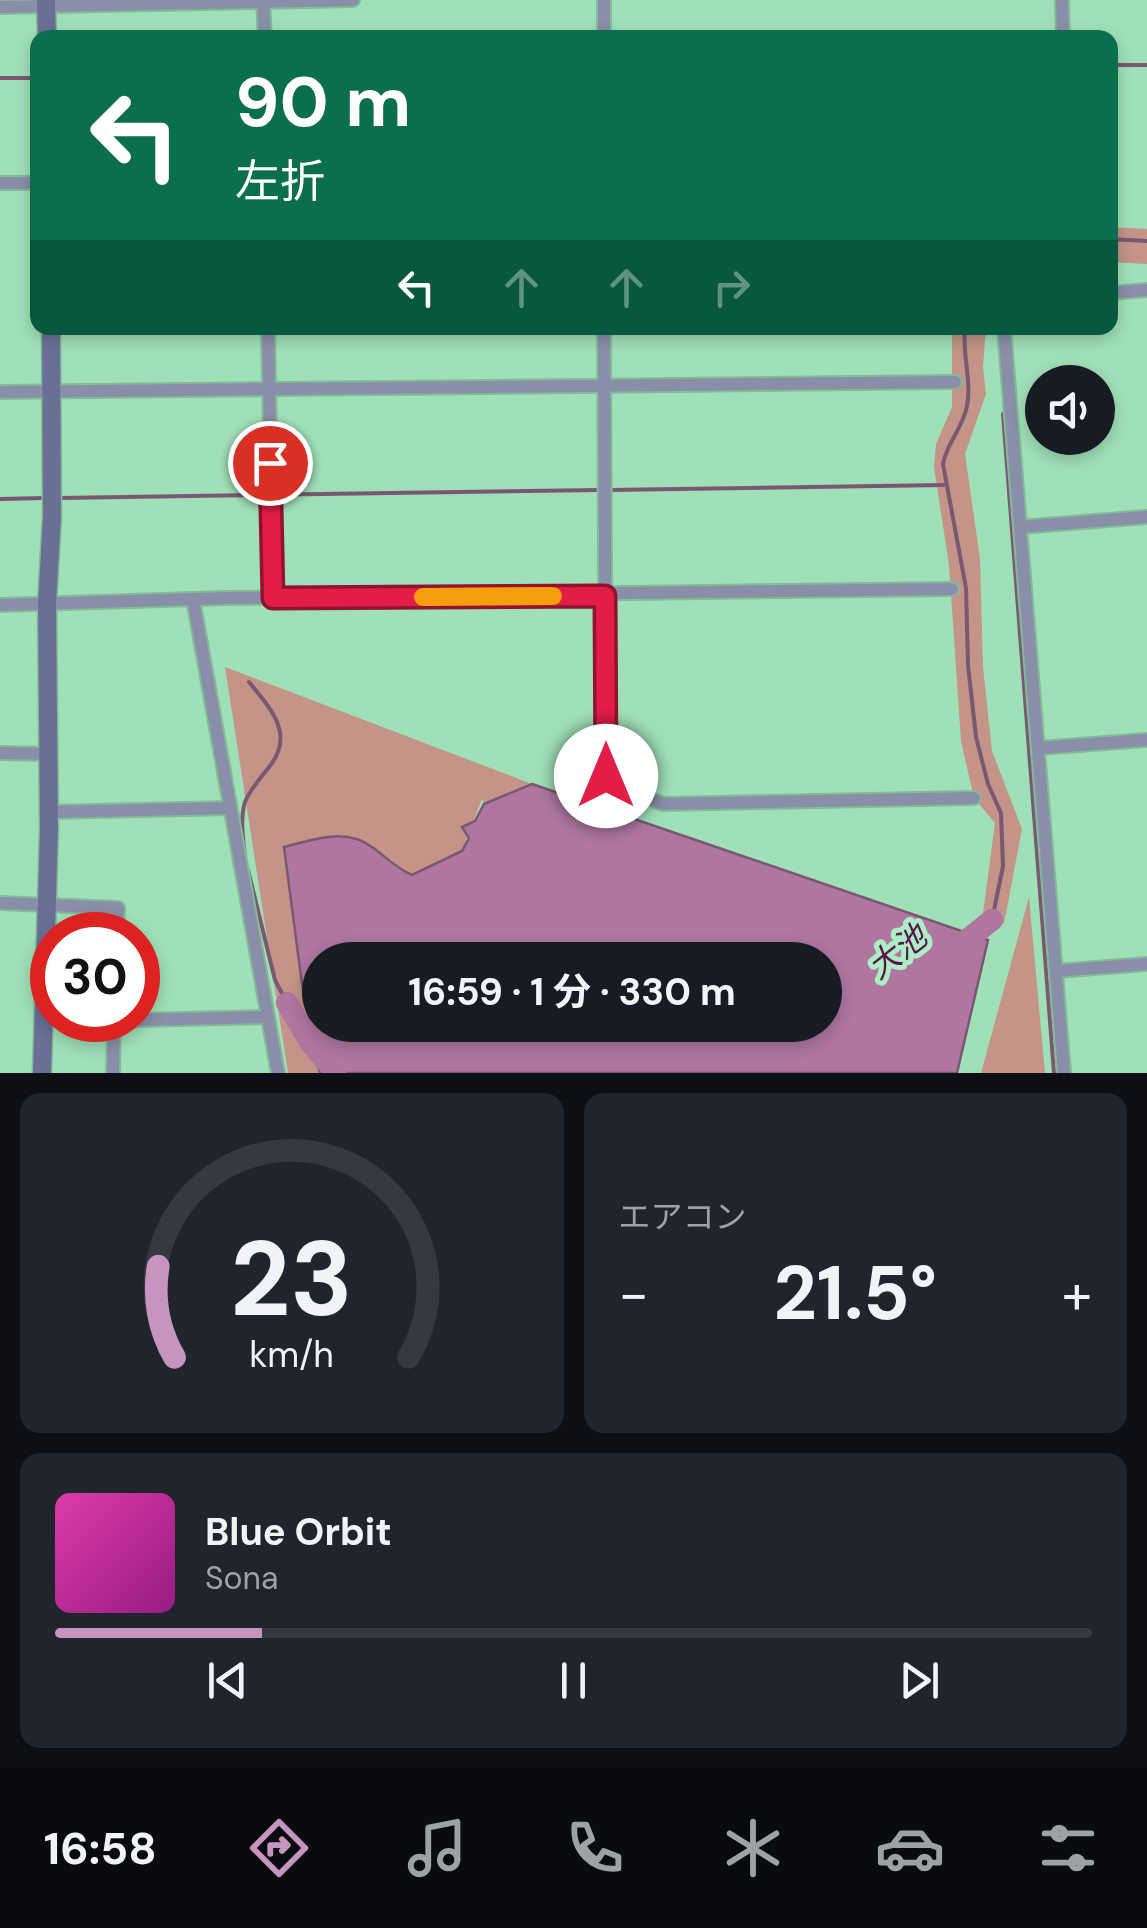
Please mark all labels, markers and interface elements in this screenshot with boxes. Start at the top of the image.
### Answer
text: 90 m [235,57,411,148]
icon: left [70,70,200,200]
text: 左折 [235,152,325,211]
icon: left [389,260,444,315]
icon: ahead [494,260,549,315]
icon: ahead [599,260,654,315]
icon: right [704,260,759,315]
map controls [1025,365,1115,455]
button: sound [1025,365,1115,455]
pin [228,421,313,506]
icon: arrive [243,436,298,491]
position arrow [554,724,658,828]
speed limit sign: 30 [30,912,160,1042]
water label: 大池 [859,914,938,988]
text: 16:59 · 1 分 · 330 m [408,967,736,1017]
text: エアコン [619,1196,747,1238]
text: 23 [230,1212,353,1347]
text: 21.5° [774,1245,937,1342]
text: − [619,1258,649,1330]
text: + [1062,1258,1092,1330]
text: km/h [250,1332,334,1378]
text: Blue Orbit [205,1507,392,1557]
text: Sona [205,1557,278,1599]
icon: previous [200,1653,255,1708]
icon: pause [546,1653,601,1708]
icon: next [892,1653,947,1708]
icon: directions [244,1813,314,1883]
icon: music [402,1813,472,1883]
icon: phone [560,1813,630,1883]
icon: climate [718,1813,788,1883]
icon: car [875,1813,945,1883]
icon: filters [1033,1813,1103,1883]
text: 16:58 [44,1819,157,1878]

